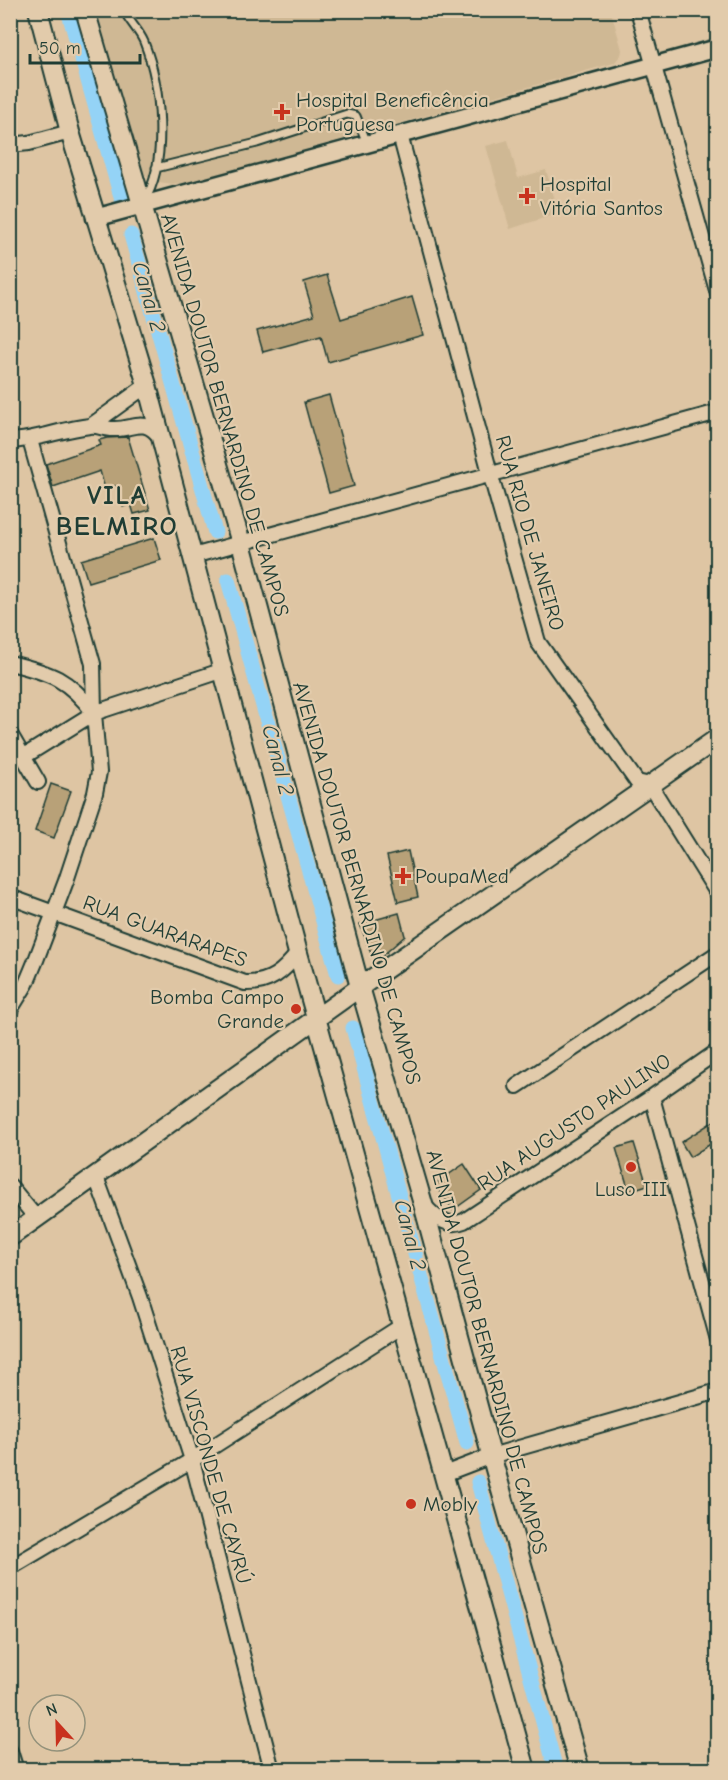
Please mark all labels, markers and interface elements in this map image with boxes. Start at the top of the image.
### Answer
scale bar [30,27,140,65]
text: 50 m [39,38,81,59]
place label: Hospital Beneficência Portuguesa [296,88,489,136]
marker: Hospital Beneficência Portuguesa [273,103,291,121]
place label: Hospital Vitória Santos [540,172,663,220]
marker: Hospital Vitória Santos [518,187,536,205]
street label: AVENIDA DOUTOR BERNARDINO DE CAMPOS [156,211,294,619]
water label: Canal 2 [127,259,172,336]
street label: RUA RIO DE JANEIRO [491,433,569,633]
district label: VILA BELMIRO [56,480,178,542]
street label: AVENIDA DOUTOR BERNARDINO DE CAMPOS [288,679,426,1087]
water label: Canal 2 [256,722,300,799]
place label: PoupaMed [415,864,509,888]
marker: PoupaMed [396,869,410,883]
street label: RUA GUARARAPES [80,890,250,972]
place label: Bomba Campo Grande [150,985,284,1033]
marker: Bomba Campo Grande [289,1002,303,1016]
street label: RUA AUGUSTO PAULINO [473,1048,675,1196]
street label: AVENIDA DOUTOR BERNARDINO DE CAMPOS [421,1147,553,1557]
marker: Luso III [624,1160,638,1174]
place label: Luso III [595,1177,667,1201]
water label: Canal 2 [388,1197,432,1274]
street label: RUA VISCONDE DE CAYRÚ [166,1343,256,1587]
place label: Mobly [423,1492,478,1516]
marker: Mobly [404,1497,418,1511]
north arrow [27,1693,87,1753]
text: N [44,1700,60,1720]

